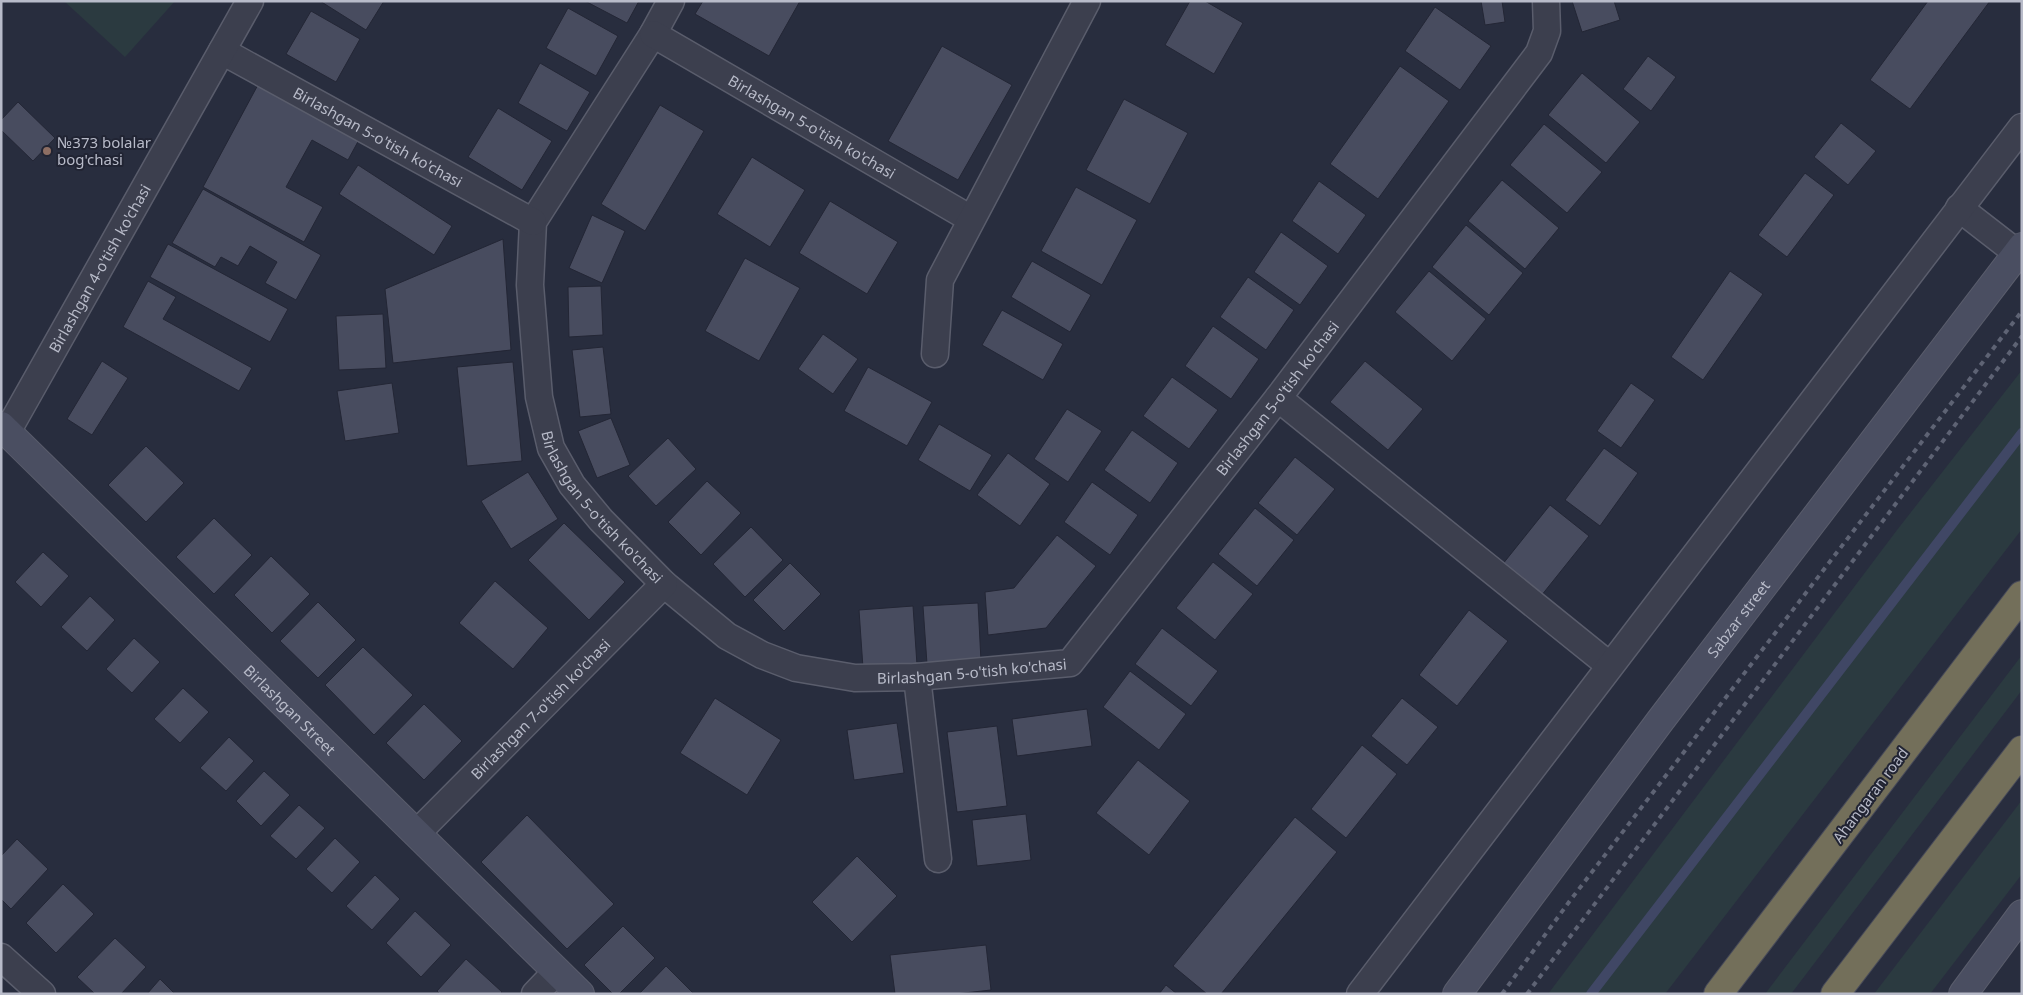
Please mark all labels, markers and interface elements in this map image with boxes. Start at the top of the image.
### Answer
street label: Birlashgan 5-o'tish ko'chasi [725,70,899,183]
street label: Birlashgan 5-o'tish ko'chasi [290,82,466,191]
place label: №373 bolalar bog'chasi [57,132,151,169]
marker: №373 bolalar bog'chasi [41,145,53,157]
street label: Birlashgan 4-o'tish ko'chasi [44,180,155,356]
street label: Birlashgan 5-o'tish ko'chasi [1211,317,1343,479]
street label: Birlashgan 5-o'tish ko'chasi [537,429,668,587]
street label: Sabzar street [1702,575,1774,661]
street label: Birlashgan 7-o'tish ko'chasi [466,634,614,783]
street label: Birlashgan 5-o'tish ko'chasi [877,653,1067,688]
street label: Birlashgan Street [240,660,341,760]
street label: Ahangaran road [1828,743,1912,847]

